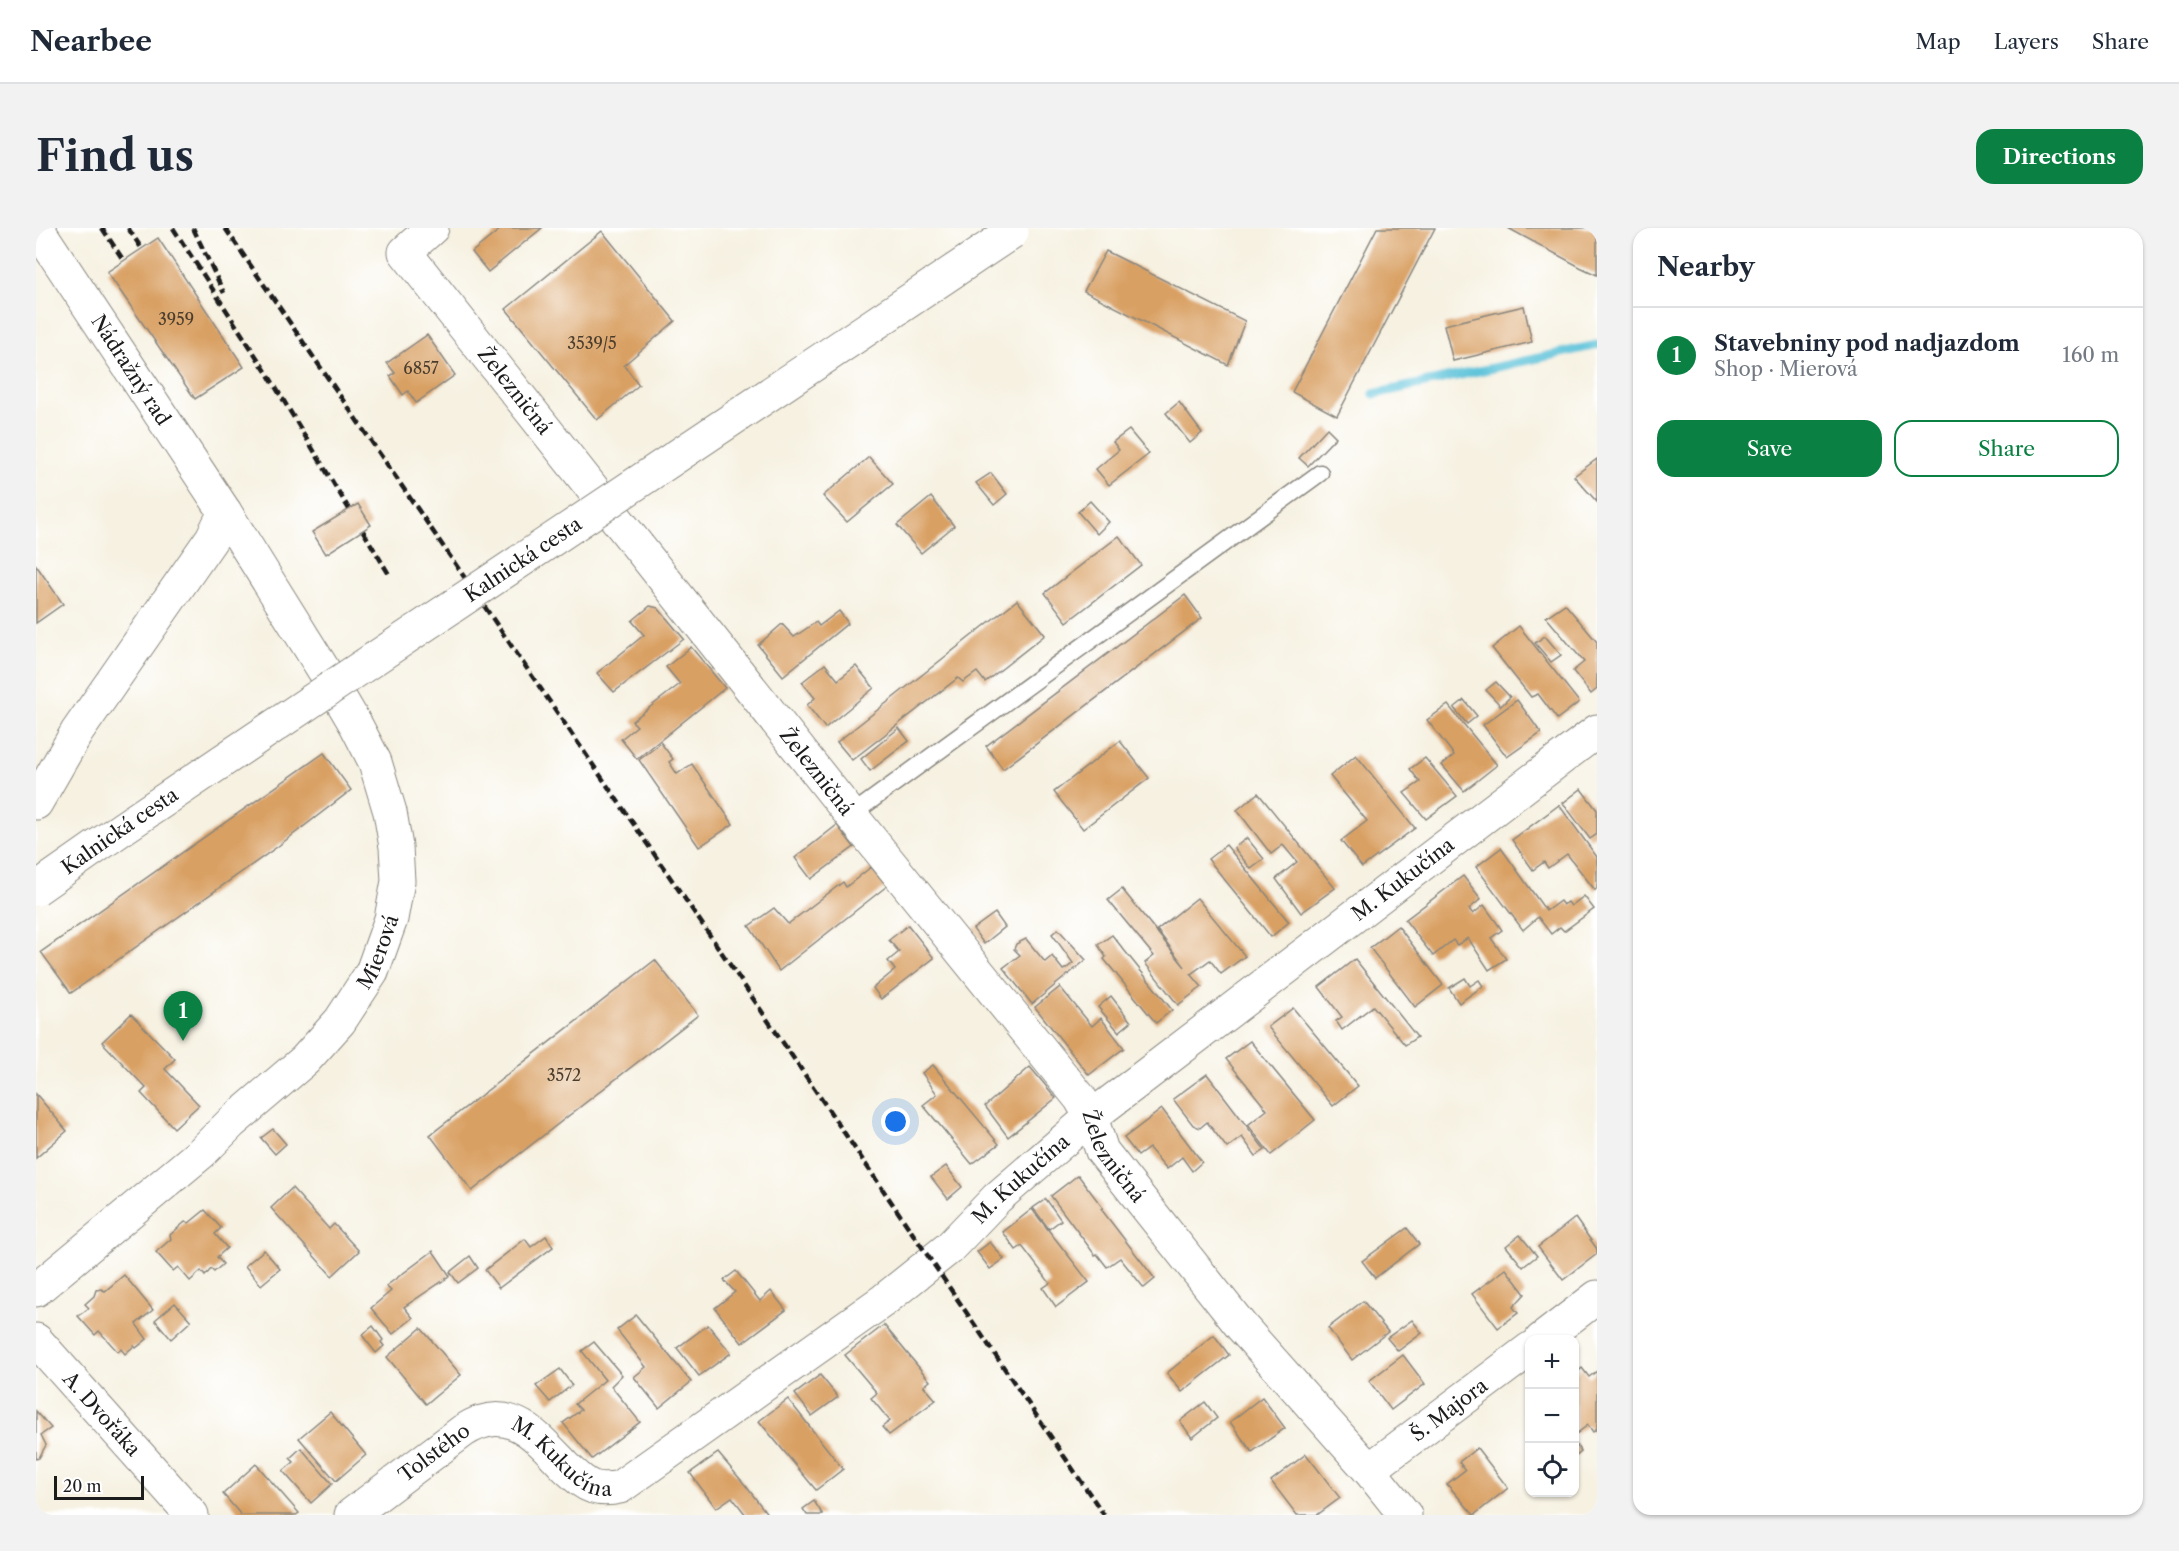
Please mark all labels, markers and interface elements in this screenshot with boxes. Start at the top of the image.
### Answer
text: Nearbee [30,24,152,58]
text: Map [1916,29,1961,54]
text: Layers [1994,29,2059,54]
text: Share [2092,29,2149,54]
button: Directions [1976,129,2143,184]
text: Find us [36,130,194,182]
text: Nearby [1657,251,1755,283]
house number: 3959 [158,309,194,329]
street label: Nádražný rad [86,310,176,430]
text: Stavebniny pod nadjazdom [1714,330,2020,357]
house number: 3539/5 [567,333,617,353]
street label: Železničná [473,342,557,439]
text: 1 [1672,343,1681,367]
text: 160 m [2062,343,2119,367]
text: Shop · Mierová [1714,357,1858,381]
house number: 6857 [403,358,439,378]
button: Save [1657,420,1882,477]
button: Share [1894,420,2119,477]
street label: Kalnická cesta [460,511,586,607]
street label: Železničná [775,723,859,820]
street label: Kalnická cesta [57,782,183,879]
street label: M. Kukučína [1347,832,1459,926]
street label: Mierová [352,911,404,994]
pin: 1 [164,992,202,1041]
house number: 3572 [547,1065,581,1085]
your location [881,1107,910,1136]
street label: Železničná [1078,1107,1150,1208]
street label: M. Kukučína [967,1129,1075,1229]
map controls [1525,1335,1579,1497]
button: + [1525,1335,1579,1389]
street label: A. Dvořáka [57,1366,146,1461]
street label: Š. Majora [1405,1373,1492,1447]
button: − [1525,1389,1579,1443]
street label: M. Kukučína [507,1411,613,1501]
street label: Tolstého [394,1418,475,1487]
button: locate [1525,1443,1579,1497]
scale bar [54,1473,144,1500]
text: 20 m [63,1476,102,1496]

